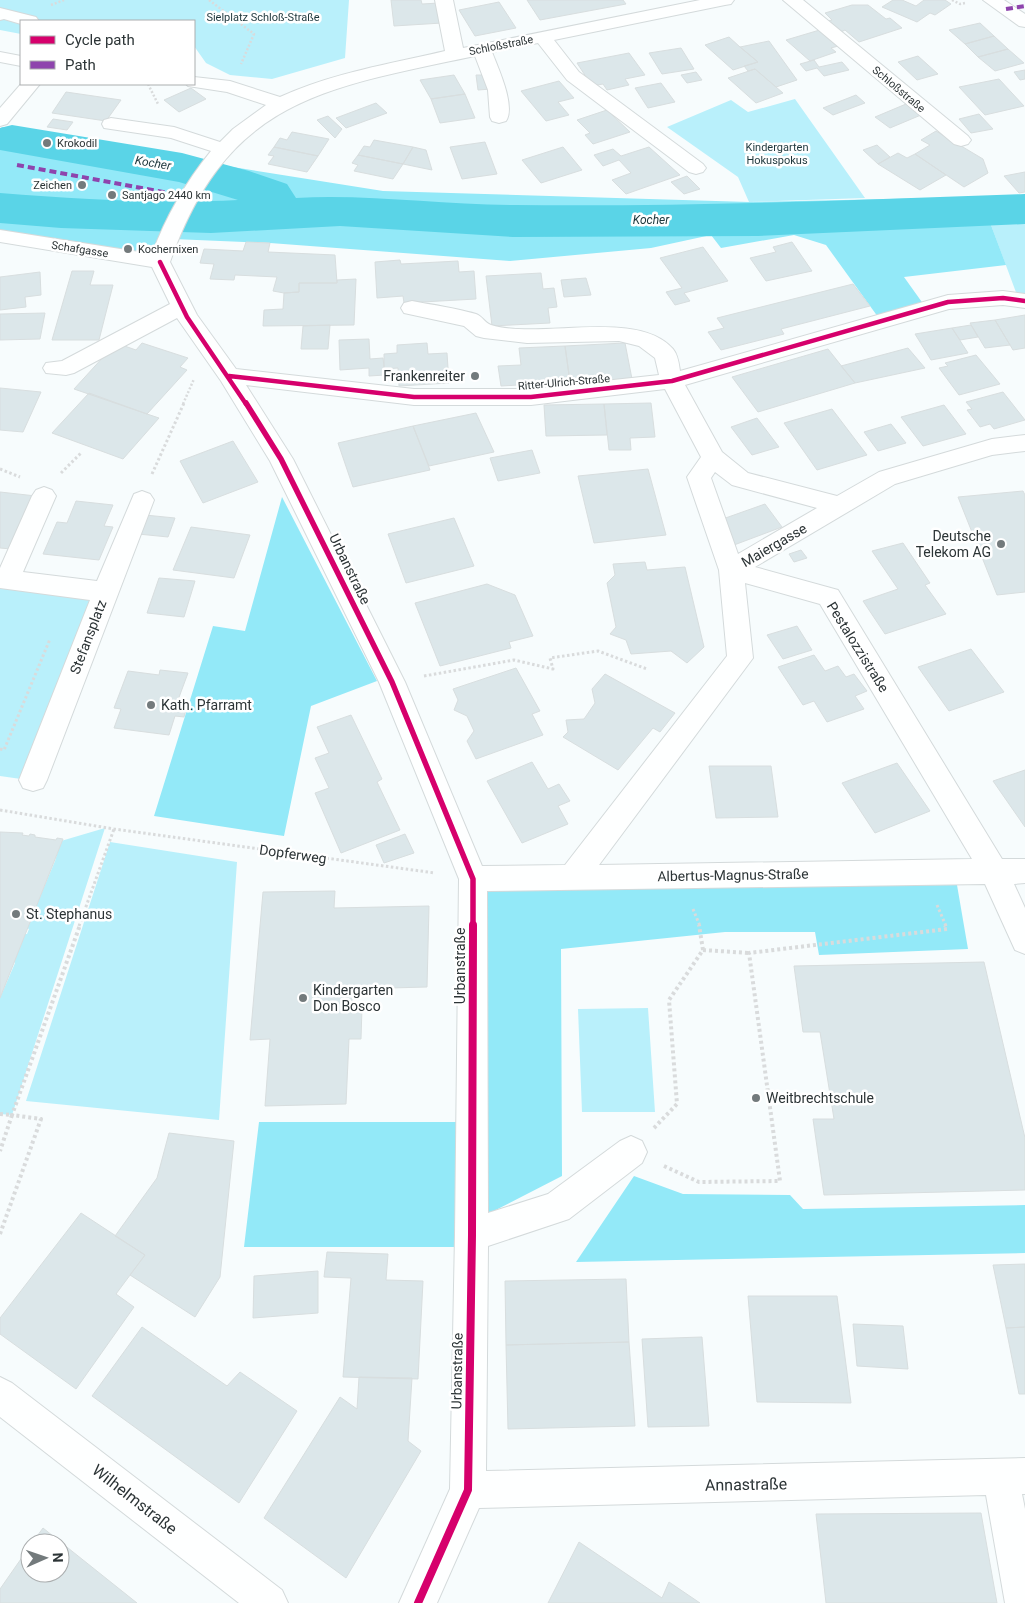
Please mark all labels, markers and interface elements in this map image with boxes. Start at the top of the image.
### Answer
park label: Sielplatz Schloß-Straße [206,11,320,24]
legend [20,20,195,85]
text: Cycle path [65,31,135,49]
street label: Schloßstraße [468,33,534,58]
text: Path [65,56,96,74]
street label: Schloßstraße [870,64,928,115]
marker: Krokodil [41,137,53,149]
place label: Krokodil [57,137,97,150]
park label: Kindergarten Hokuspokus [746,141,808,167]
water label: Kocher [134,153,173,173]
place label: Zeichen [33,179,72,192]
marker: Zeichen [76,179,88,191]
marker: Santjago 2440 km [106,189,118,201]
place label: Santjago 2440 km [122,189,211,202]
water label: Kocher [633,213,670,227]
street label: Schafgasse [51,239,109,260]
marker: Kochernixen [122,243,134,255]
place label: Kochernixen [138,243,198,256]
place label: Frankenreiter [383,368,465,384]
marker: Frankenreiter [469,370,481,382]
street label: Ritter-Ulrich-Straße [517,372,611,393]
street label: Maiergasse [739,520,809,570]
place label: Deutsche Telekom AG [916,528,991,560]
street label: Urbanstraße [326,531,374,607]
marker: Deutsche Telekom AG [995,538,1007,550]
street label: Stefansplatz [67,598,109,676]
street label: Pestalozzistraße [824,599,892,695]
place label: Kath. Pfarramt [161,697,252,713]
marker: Kath. Pfarramt [145,699,157,711]
street label: Dopferweg [258,841,328,867]
street label: Albertus-Magnus-Straße [657,866,809,884]
place label: St. Stephanus [26,906,112,922]
marker: St. Stephanus [10,908,22,920]
street label: Urbanstraße [452,928,468,1004]
place label: Kindergarten Don Bosco [313,982,393,1014]
marker: Kindergarten Don Bosco [297,992,309,1004]
place label: Weitbrechtschule [766,1090,874,1106]
marker: Weitbrechtschule [750,1092,762,1104]
street label: Urbanstraße [448,1333,466,1409]
street label: Wilhelmstraße [88,1460,181,1538]
street label: Annastraße [705,1474,787,1495]
north arrow [20,1533,70,1583]
text: N [50,1552,66,1563]

